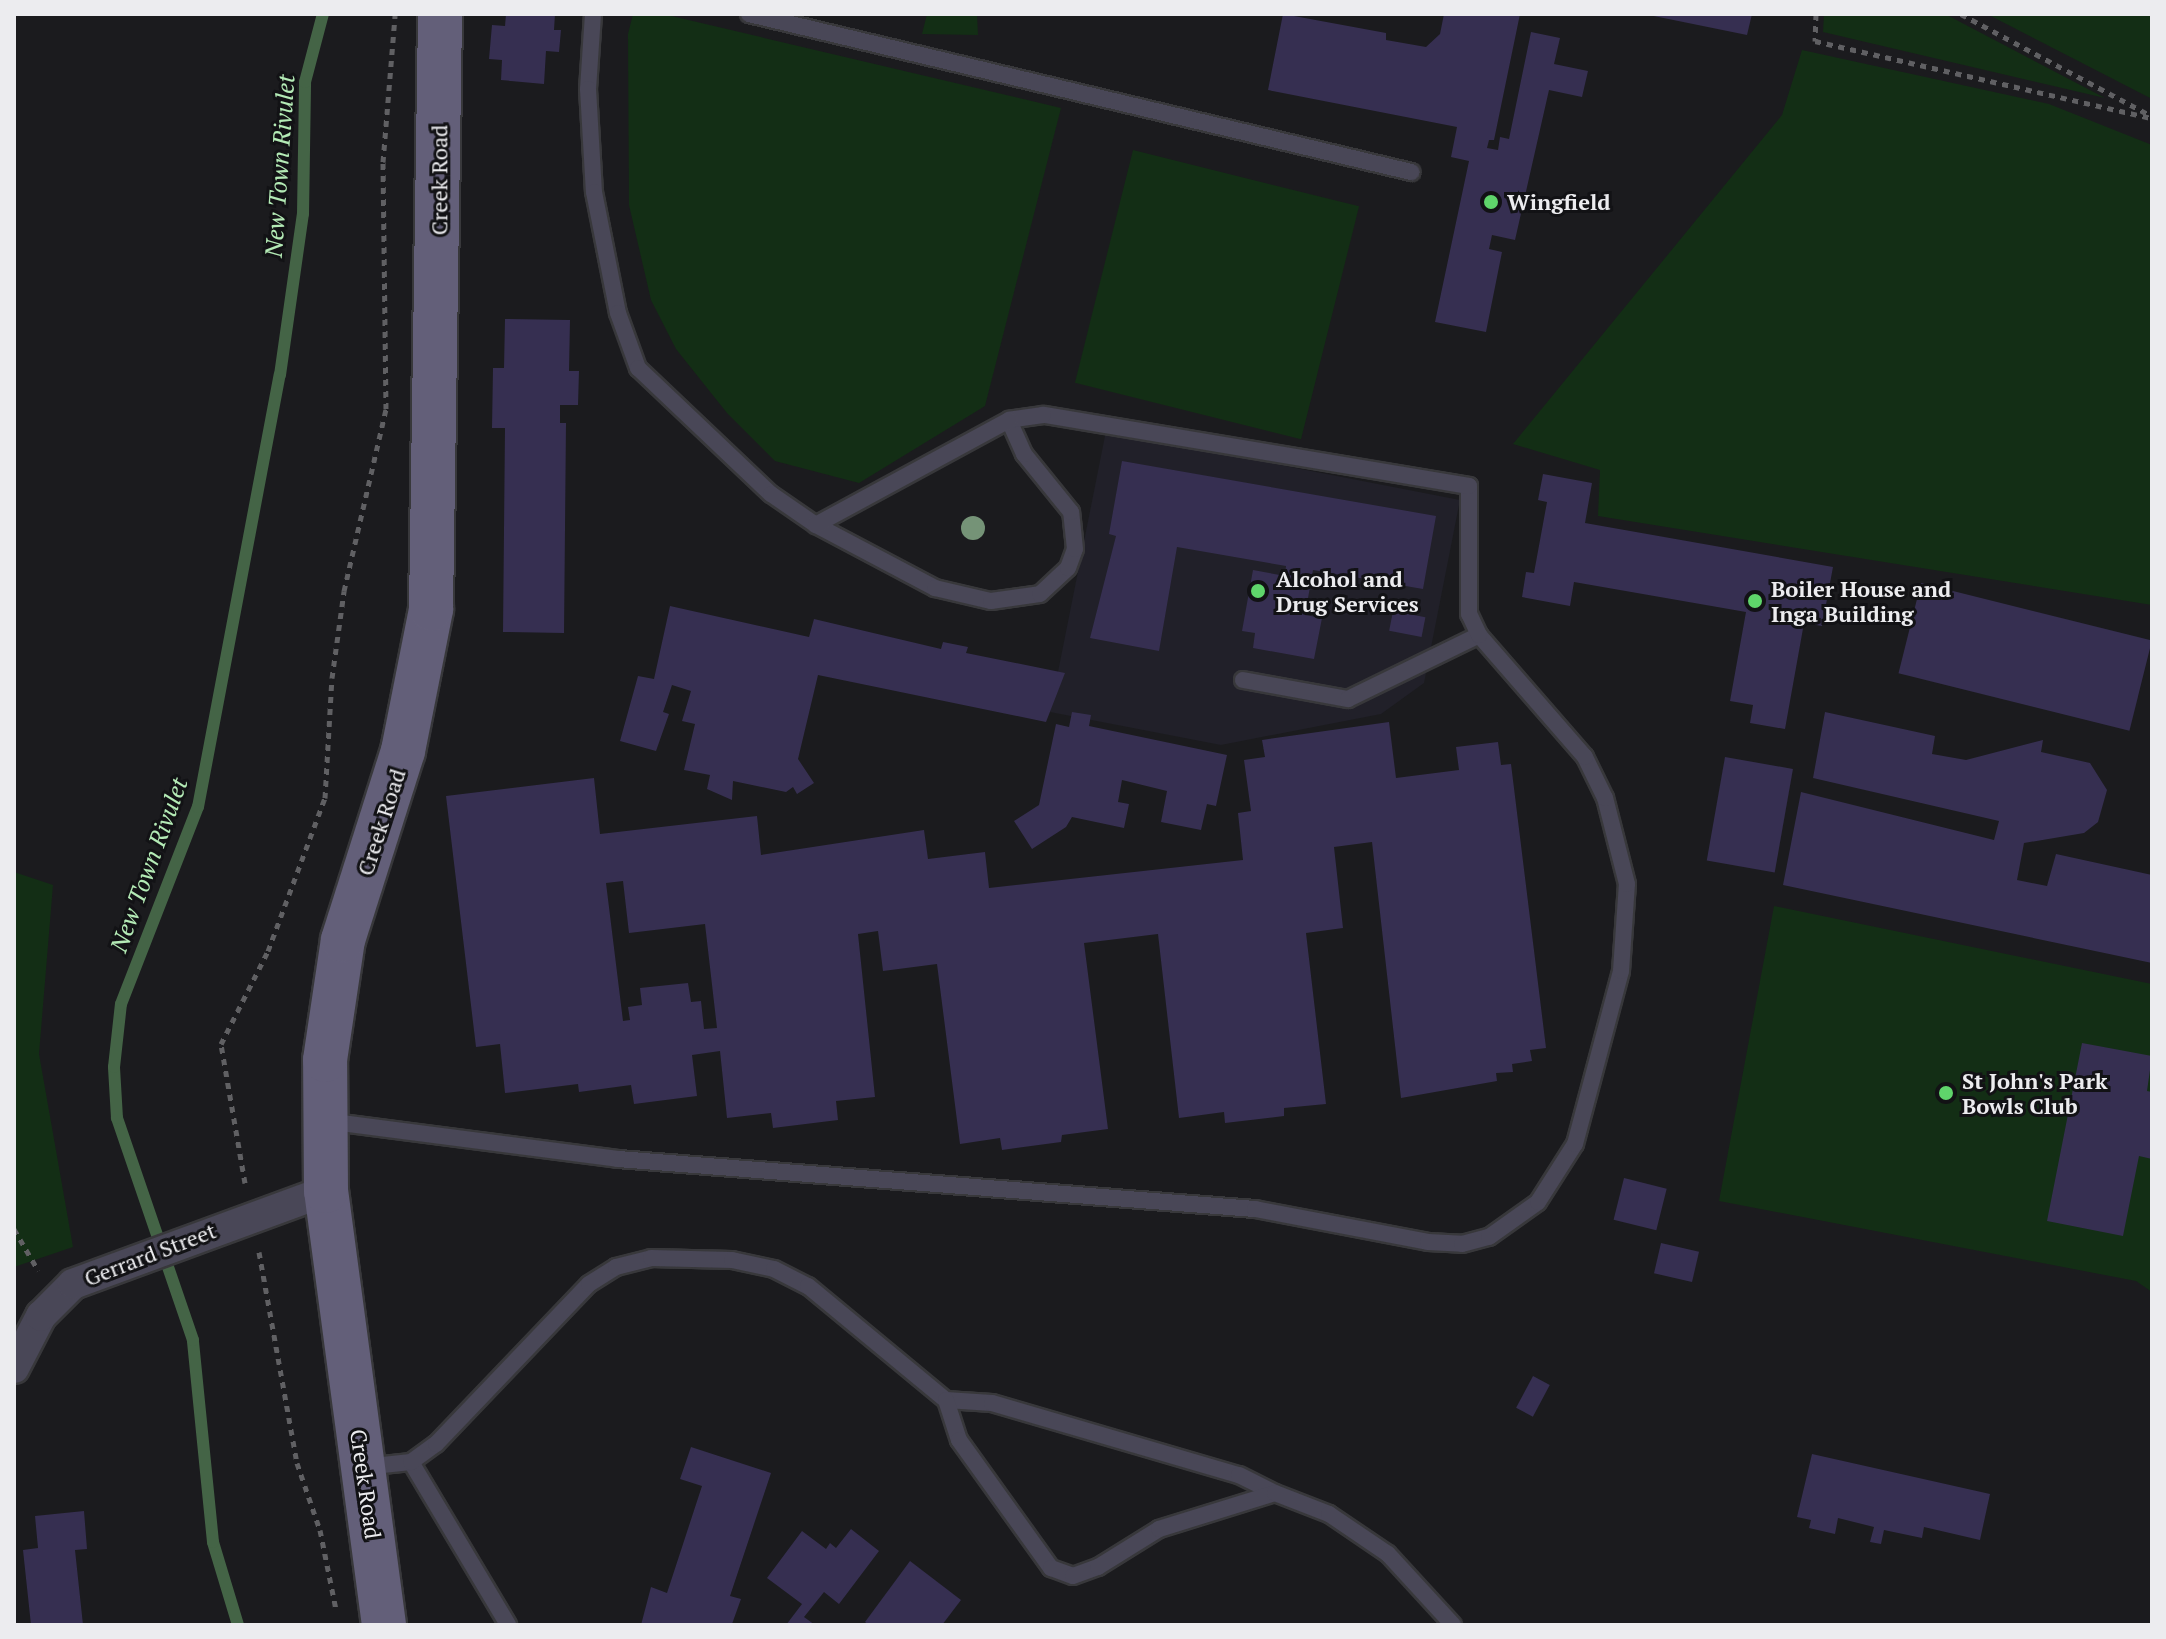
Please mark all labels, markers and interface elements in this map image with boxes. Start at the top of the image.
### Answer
water label: New Town Rivulet [259,74,301,258]
street label: Creek Road [426,125,452,235]
place label: Wingfield [1507,189,1610,215]
marker: Wingfield [1482,193,1500,211]
place label: Alcohol and Drug Services [1276,565,1419,616]
place label: Boiler House and Inga Building [1771,575,1951,626]
marker: Alcohol and Drug Services [1247,580,1269,602]
marker: Boiler House and Inga Building [1746,592,1764,610]
street label: Creek Road [351,765,411,879]
water label: New Town Rivulet [104,774,194,956]
place label: St John's Park Bowls Club [1962,1067,2108,1118]
marker: St John's Park Bowls Club [1937,1084,1955,1102]
street label: Gerrard Street [80,1217,220,1291]
street label: Creek Road [345,1427,387,1541]

